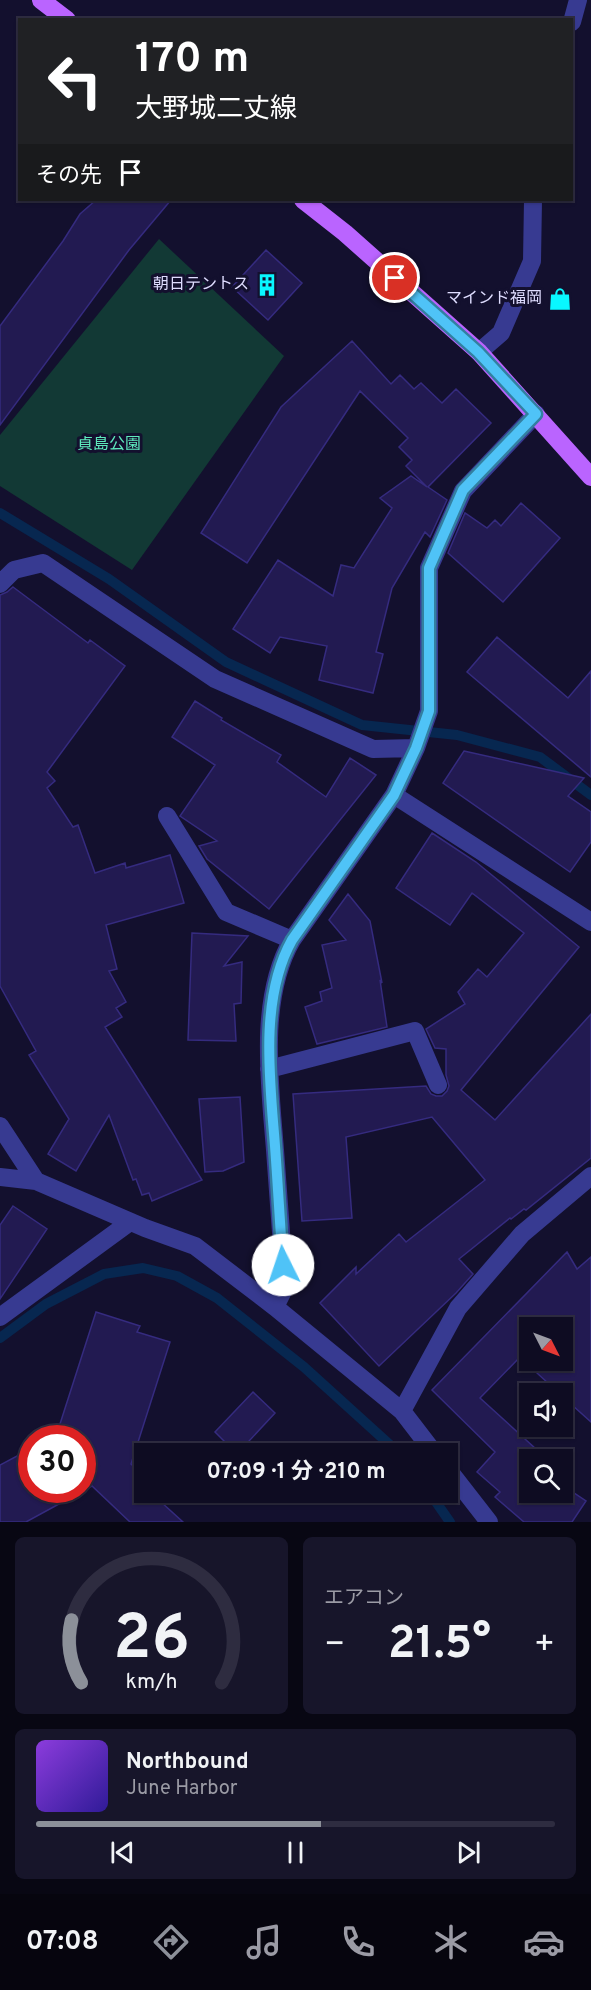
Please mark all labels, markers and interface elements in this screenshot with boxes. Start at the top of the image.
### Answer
text: 170 m [135,34,249,87]
icon: left [36,42,114,120]
text: 大野城二丈線 [135,93,297,127]
icon: arrive [114,156,147,189]
text: その先 [36,163,102,190]
pin [369,252,420,303]
icon: arrive [378,261,411,294]
building icon: 朝日テントス [254,272,280,298]
place label: 朝日テントス [153,275,249,295]
shop icon: マインド福岡 [547,286,573,312]
place label: マインド福岡 [446,289,542,309]
park label: 貞島公園 [77,435,141,455]
position arrow [251,1233,315,1297]
north arrow [519,1317,573,1371]
map controls [519,1317,573,1503]
button: sound [519,1383,573,1437]
speed limit sign: 30 [18,1425,96,1503]
button: search [519,1449,573,1503]
text: 07:09 · 1 分 · 210 m [206,1459,386,1486]
text: エアコン [324,1586,404,1612]
text: 26 [113,1602,190,1681]
text: 21.5° [388,1617,491,1674]
text: − [324,1625,345,1667]
text: + [534,1625,555,1667]
text: km/h [125,1669,178,1696]
text: Northbound [126,1749,249,1776]
text: June Harbor [126,1776,238,1802]
icon: previous [106,1836,139,1869]
icon: pause [279,1836,312,1869]
icon: next [452,1836,485,1869]
icon: directions [150,1921,192,1963]
icon: music [243,1921,285,1963]
icon: phone [337,1921,379,1963]
icon: climate [430,1921,472,1963]
icon: car [523,1921,565,1963]
text: 07:08 [26,1925,99,1959]

